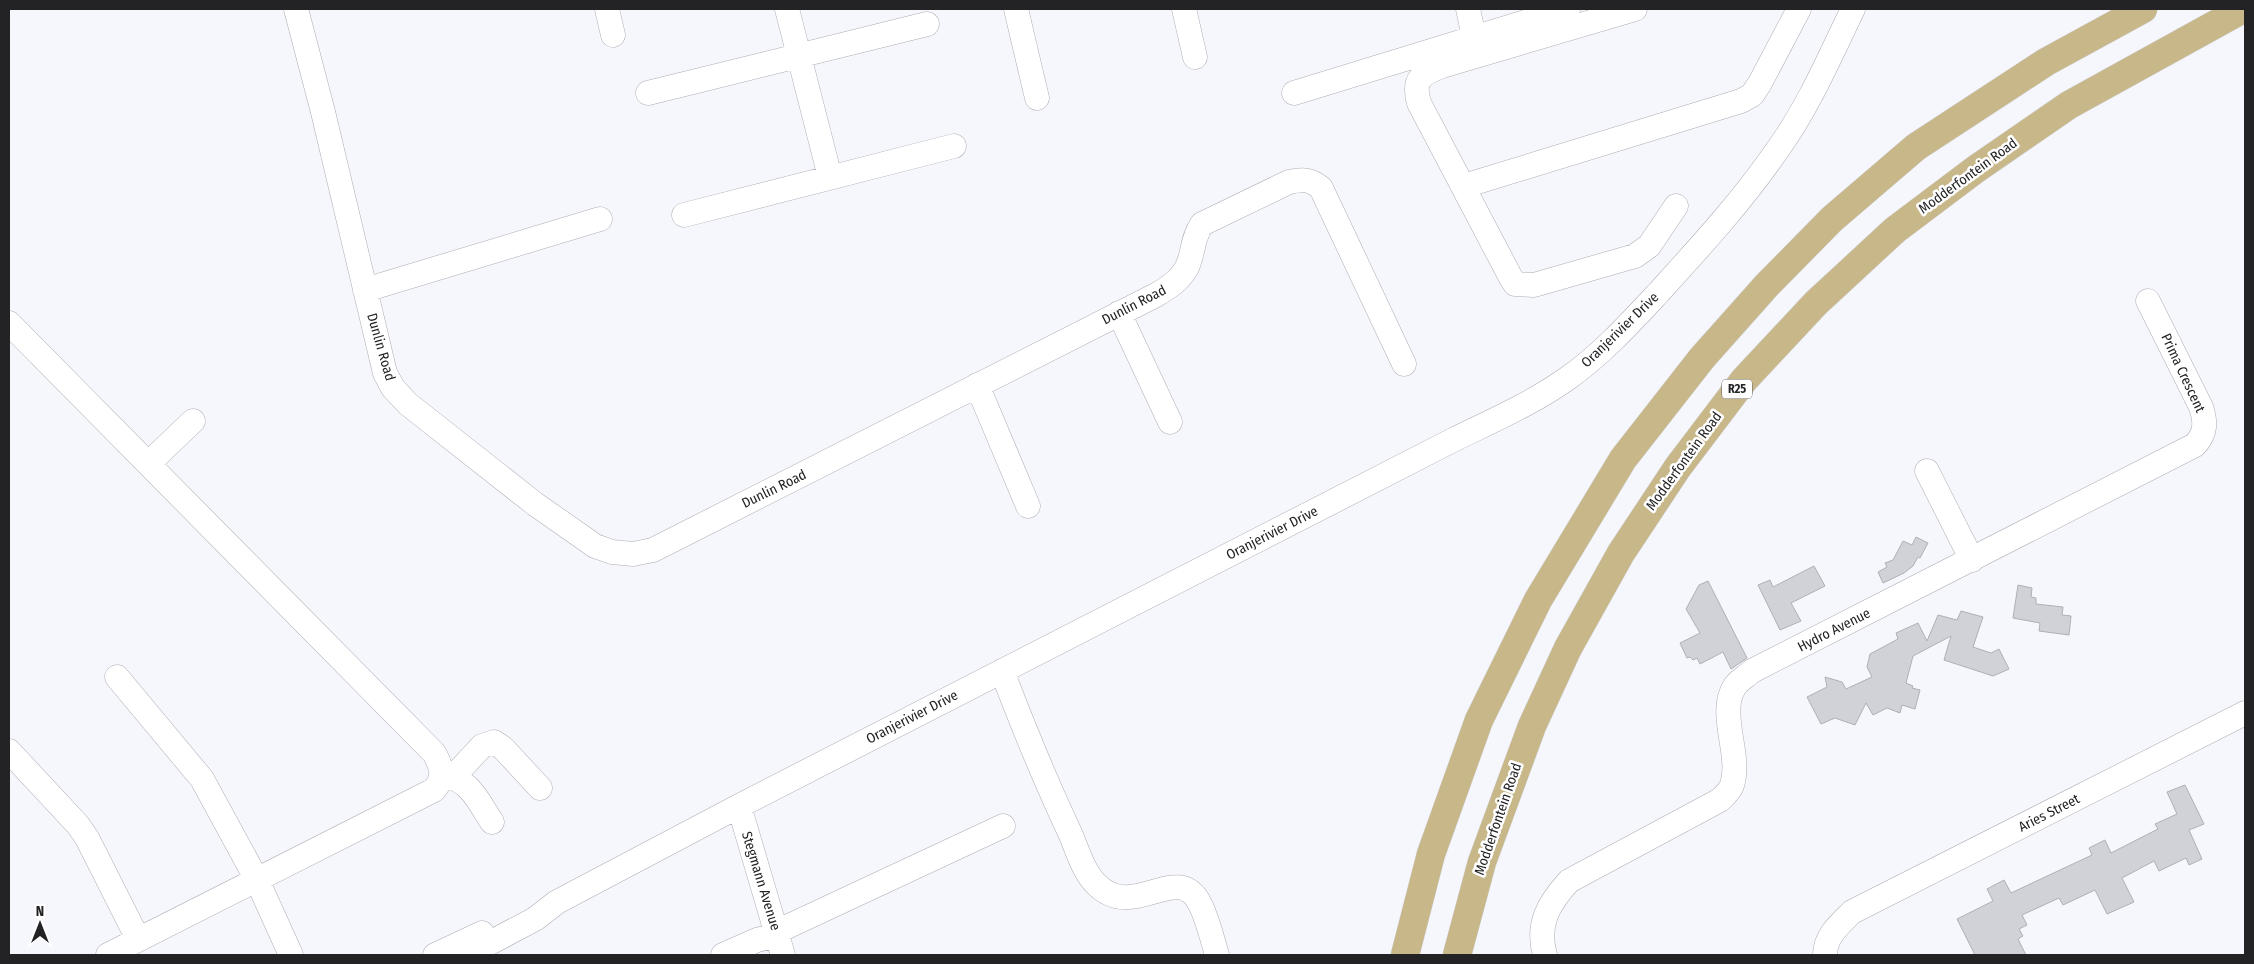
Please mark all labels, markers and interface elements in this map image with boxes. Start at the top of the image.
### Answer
street label: Modderfontein Road [1915,135,2021,217]
street label: Dunlin Road [1099,282,1169,328]
street label: Oranjerivier Drive [1578,289,1662,371]
street label: Dunlin Road [363,311,399,383]
street label: Prima Crescent [2157,331,2209,416]
road number: R25 [1722,379,1752,398]
street label: Modderfontein Road [1643,408,1725,514]
street label: Dunlin Road [739,466,809,512]
street label: Oranjerivier Drive [1223,503,1321,563]
street label: Hydro Avenue [1795,604,1873,656]
street label: Oranjerivier Drive [863,687,961,747]
street label: Modderfontein Road [1471,761,1525,877]
street label: Aries Street [2016,790,2083,836]
street label: Stegmann Avenue [738,829,784,933]
north arrow [15,899,65,949]
text: N [36,903,44,920]

